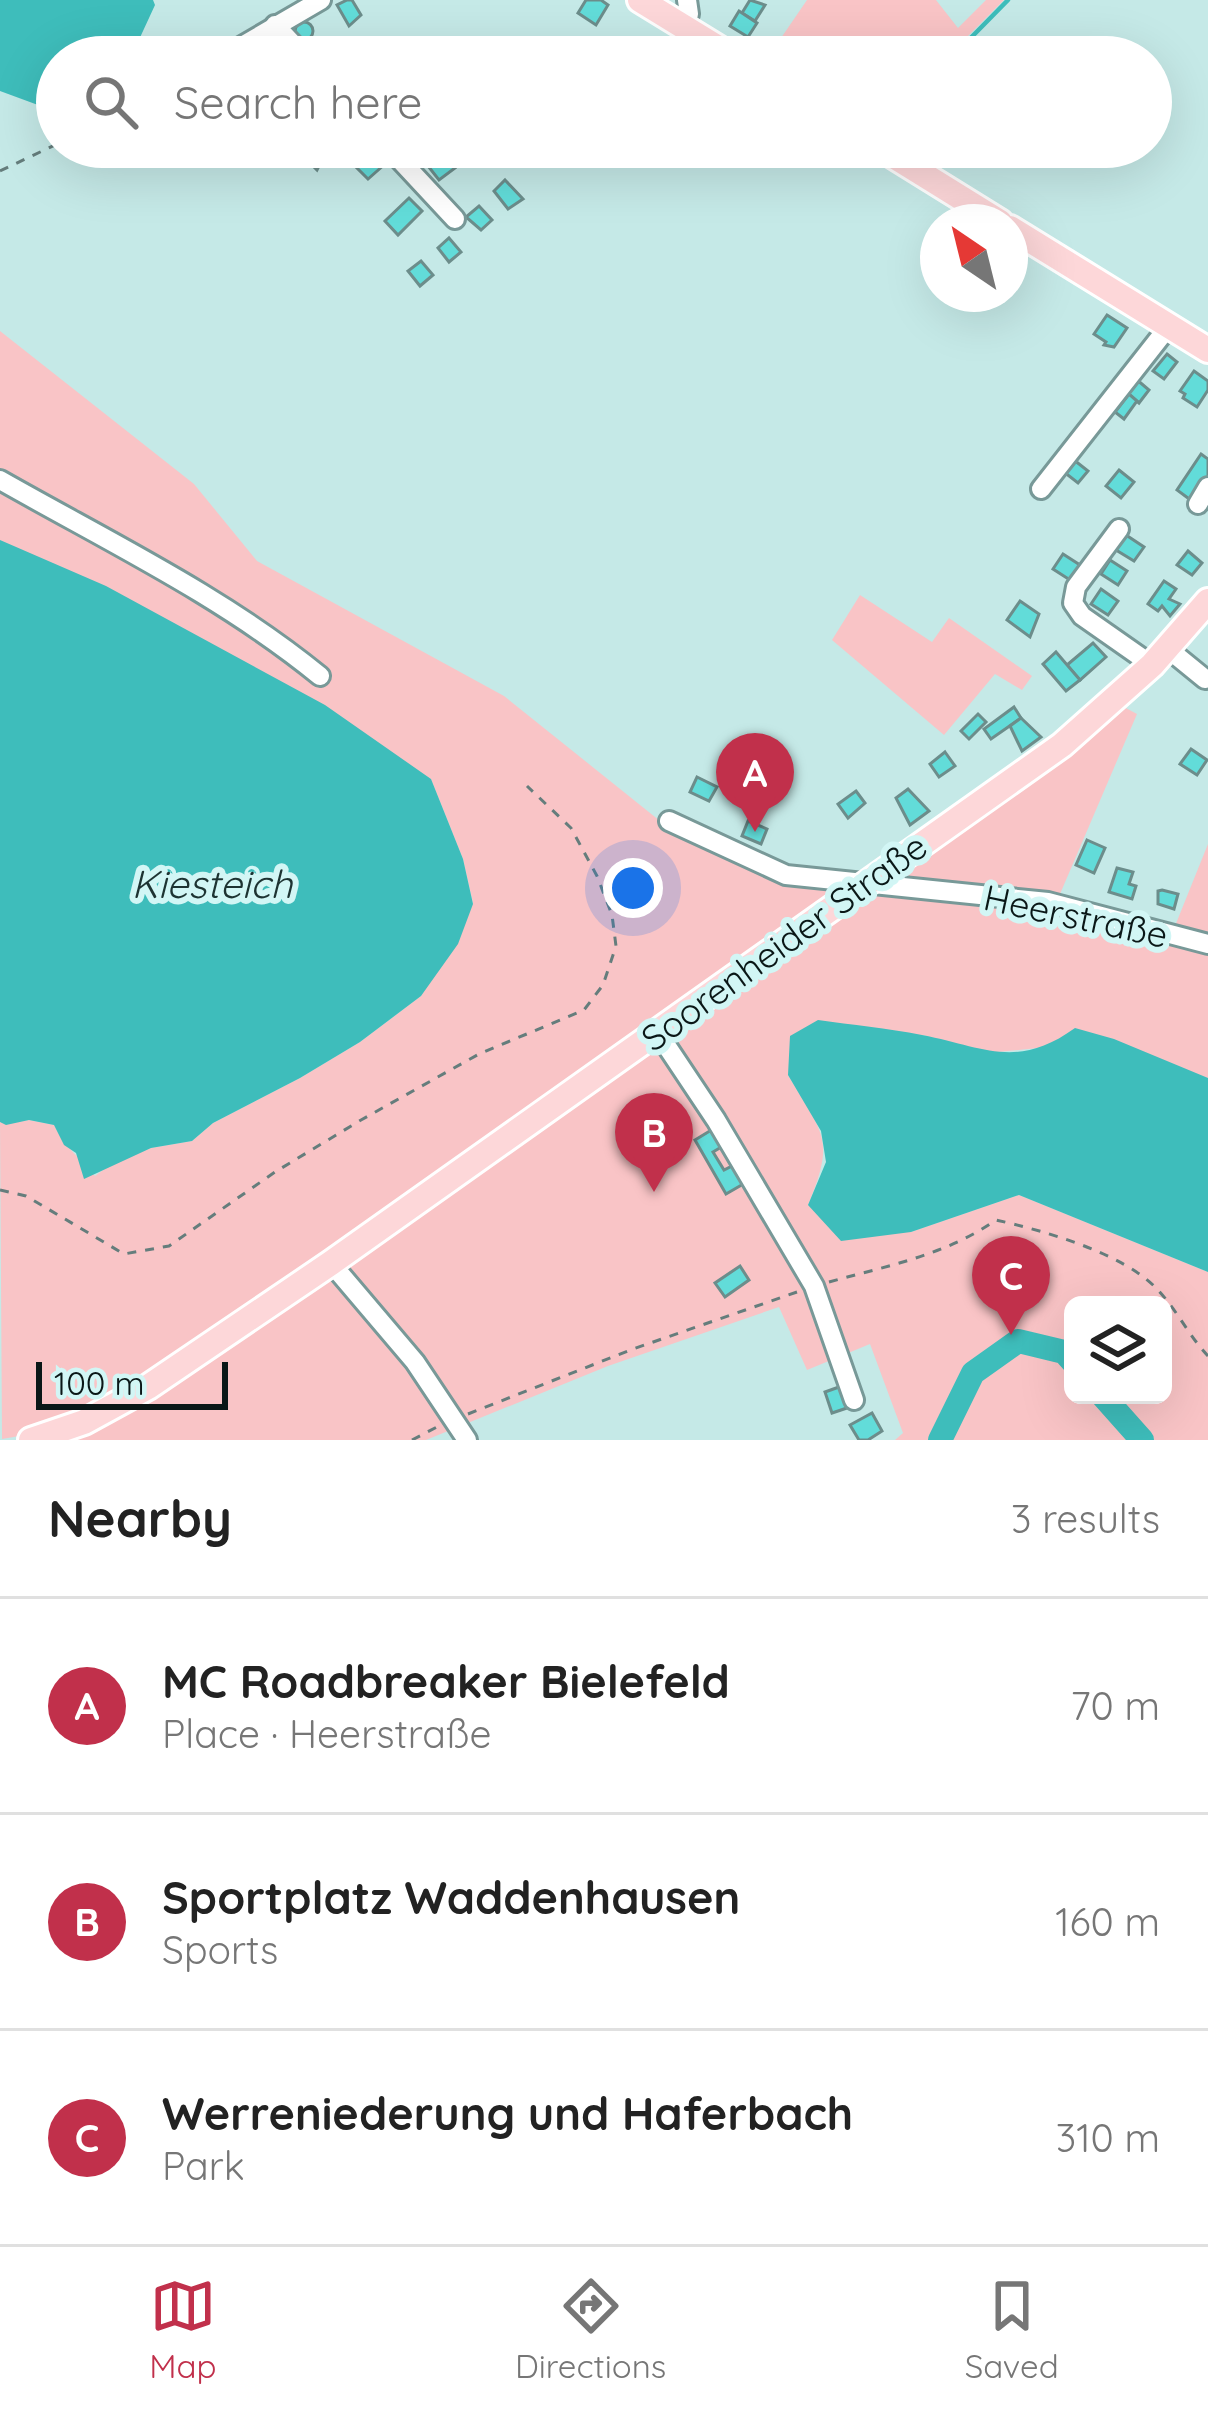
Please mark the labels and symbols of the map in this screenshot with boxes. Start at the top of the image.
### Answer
north arrow [920,204,1028,312]
pin: A [716,733,794,832]
street label: Soorenheider Straße [632,823,935,1060]
your location [603,858,663,918]
water label: Kiesteich [132,859,293,908]
street label: Heerstraße [980,874,1172,957]
pin: B [615,1093,693,1192]
pin: C [972,1236,1050,1335]
scale bar [36,1356,228,1409]

